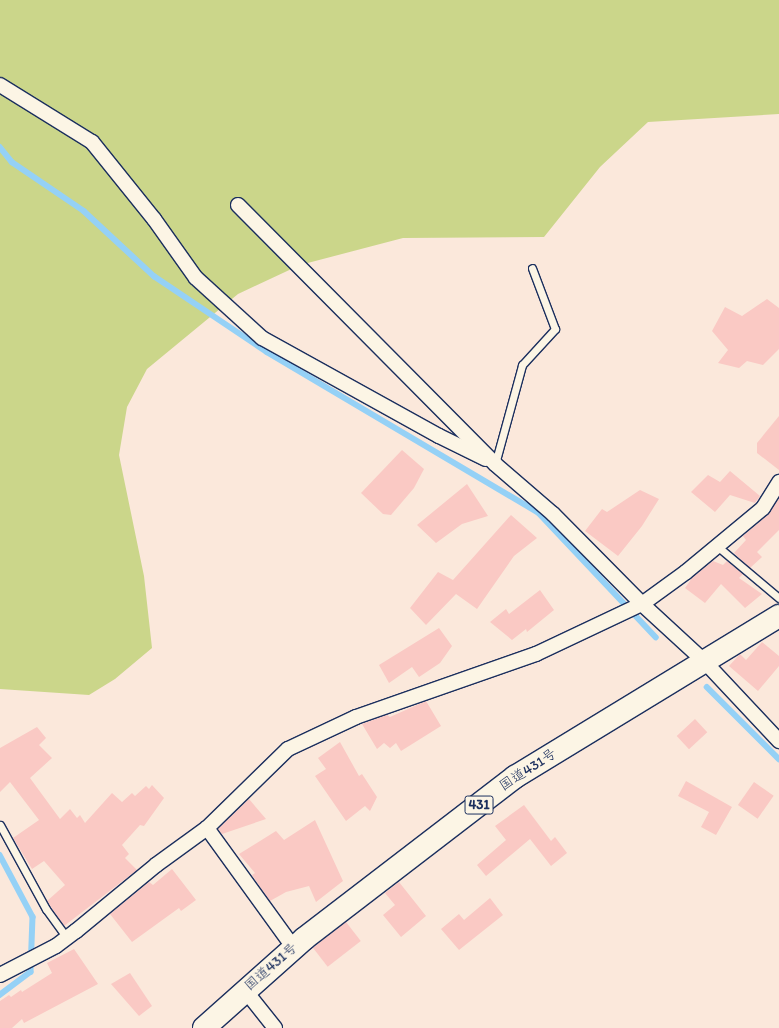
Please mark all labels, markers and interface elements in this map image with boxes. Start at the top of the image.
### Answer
street label: 国道431号 [496,745,560,795]
road number: 431 [464,794,494,816]
street label: 国道431号 [241,939,301,995]

